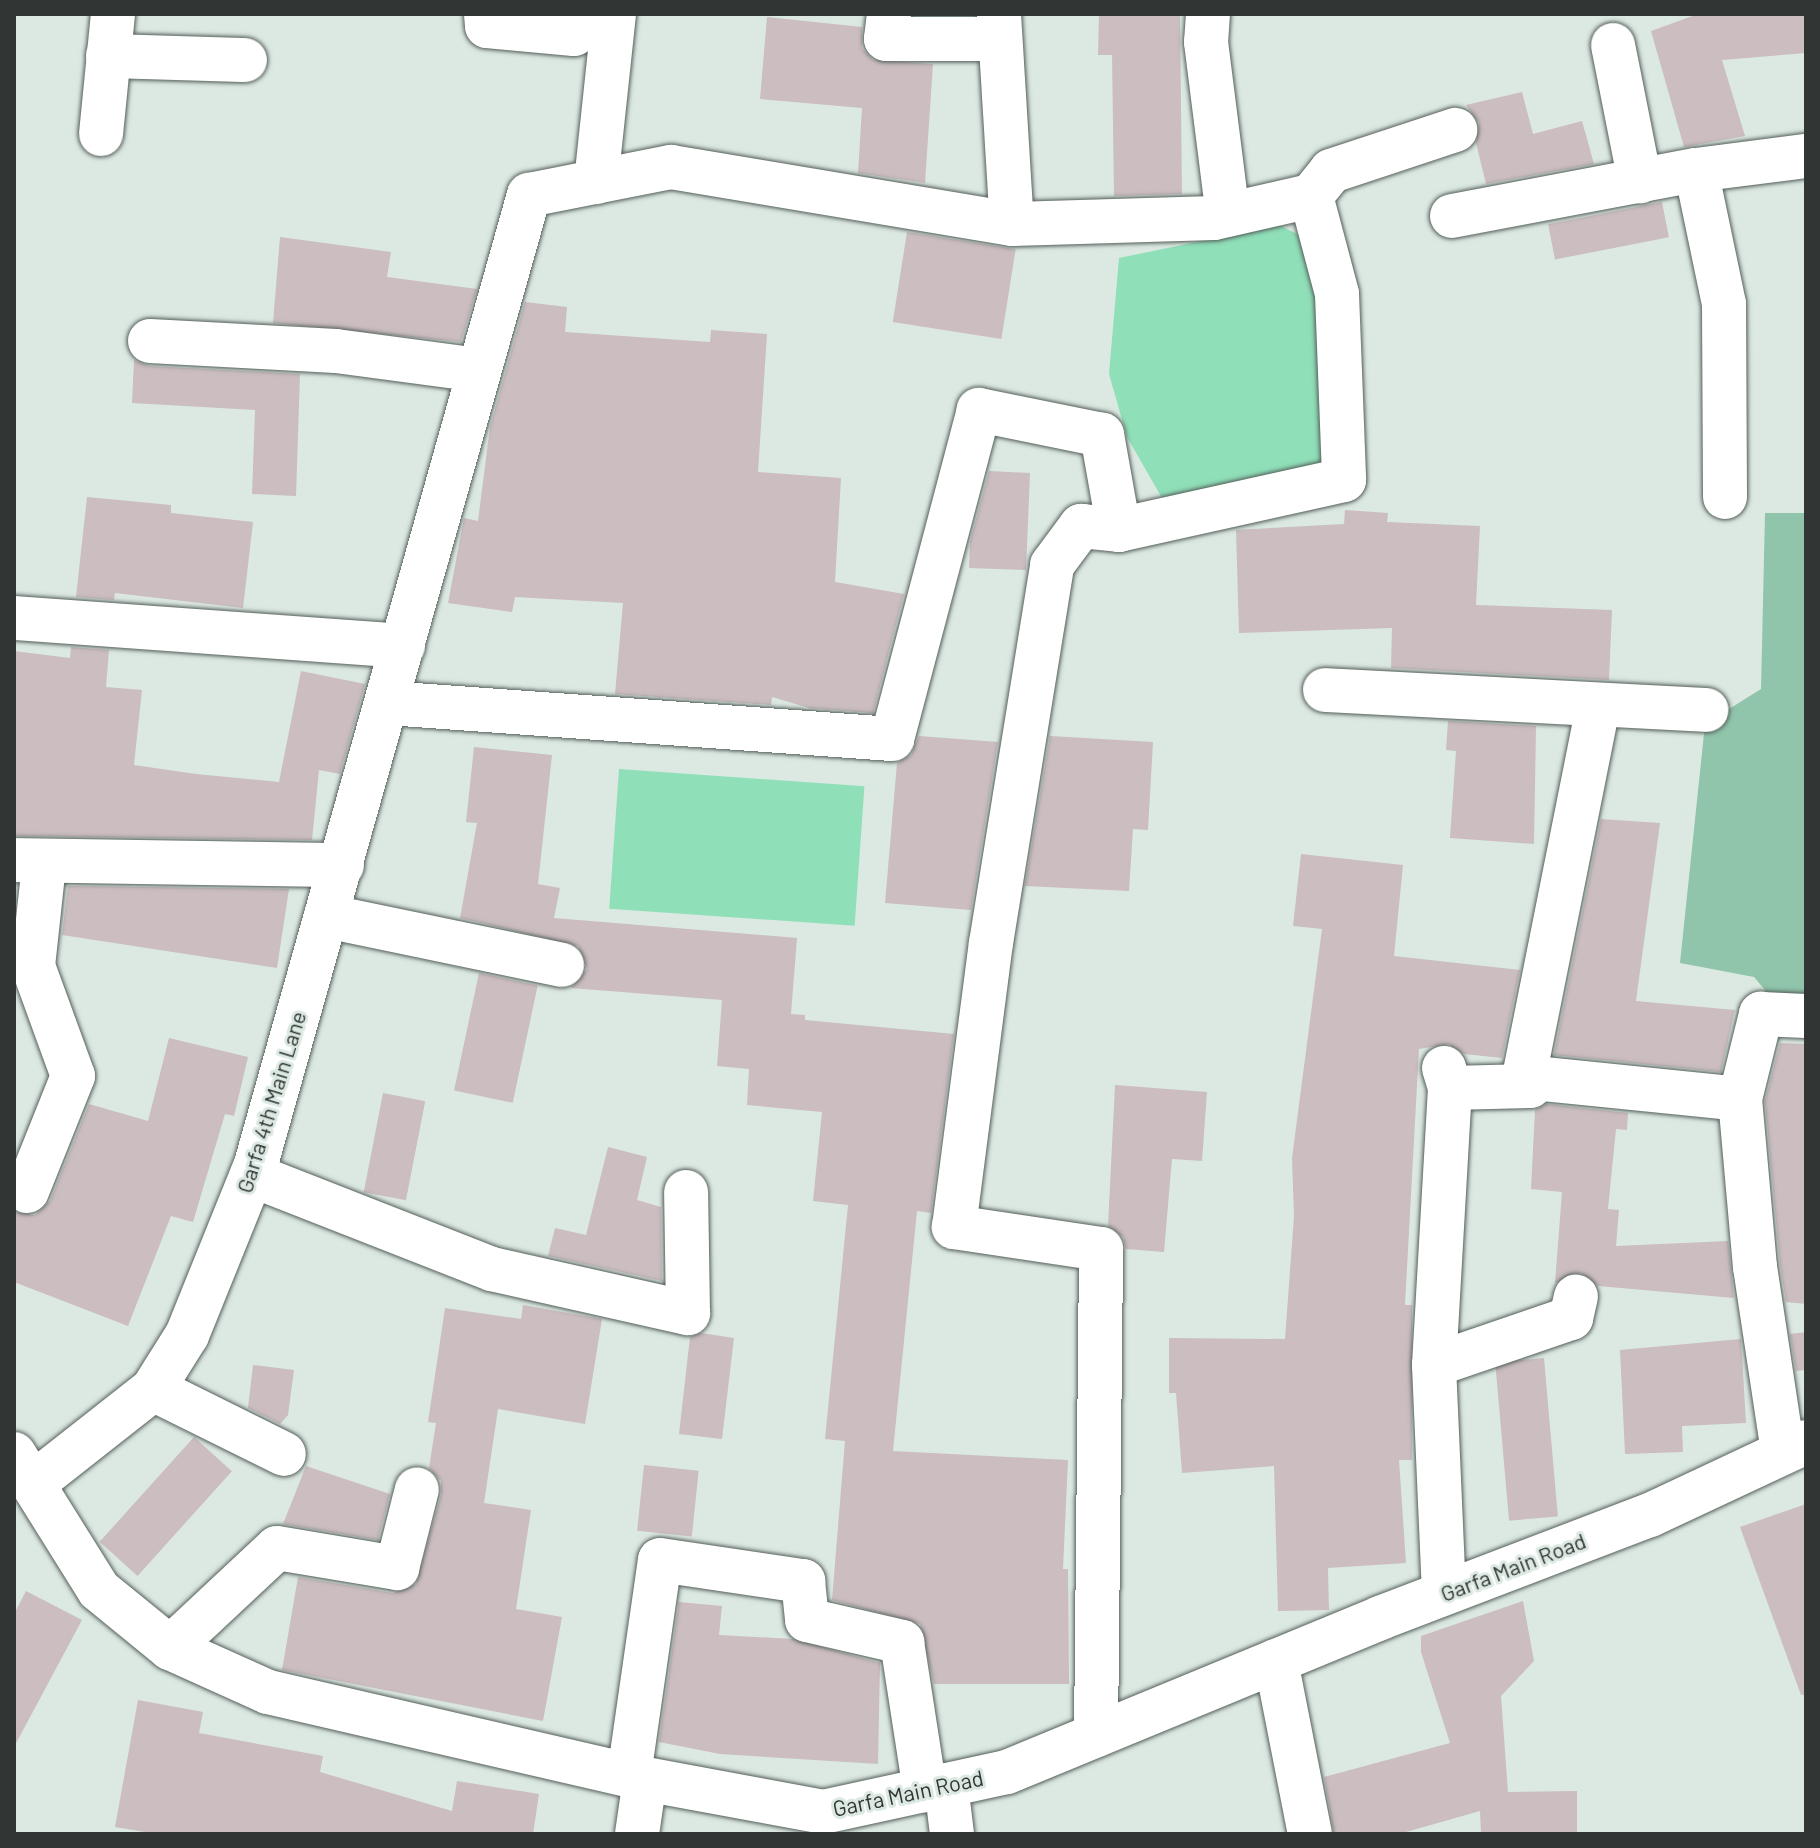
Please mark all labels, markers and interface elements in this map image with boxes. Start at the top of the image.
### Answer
street label: Garfa 4th Main Lane [231,1008,311,1196]
street label: Garfa Main Road [1437,1527,1589,1607]
street label: Garfa Main Road [830,1764,986,1822]

